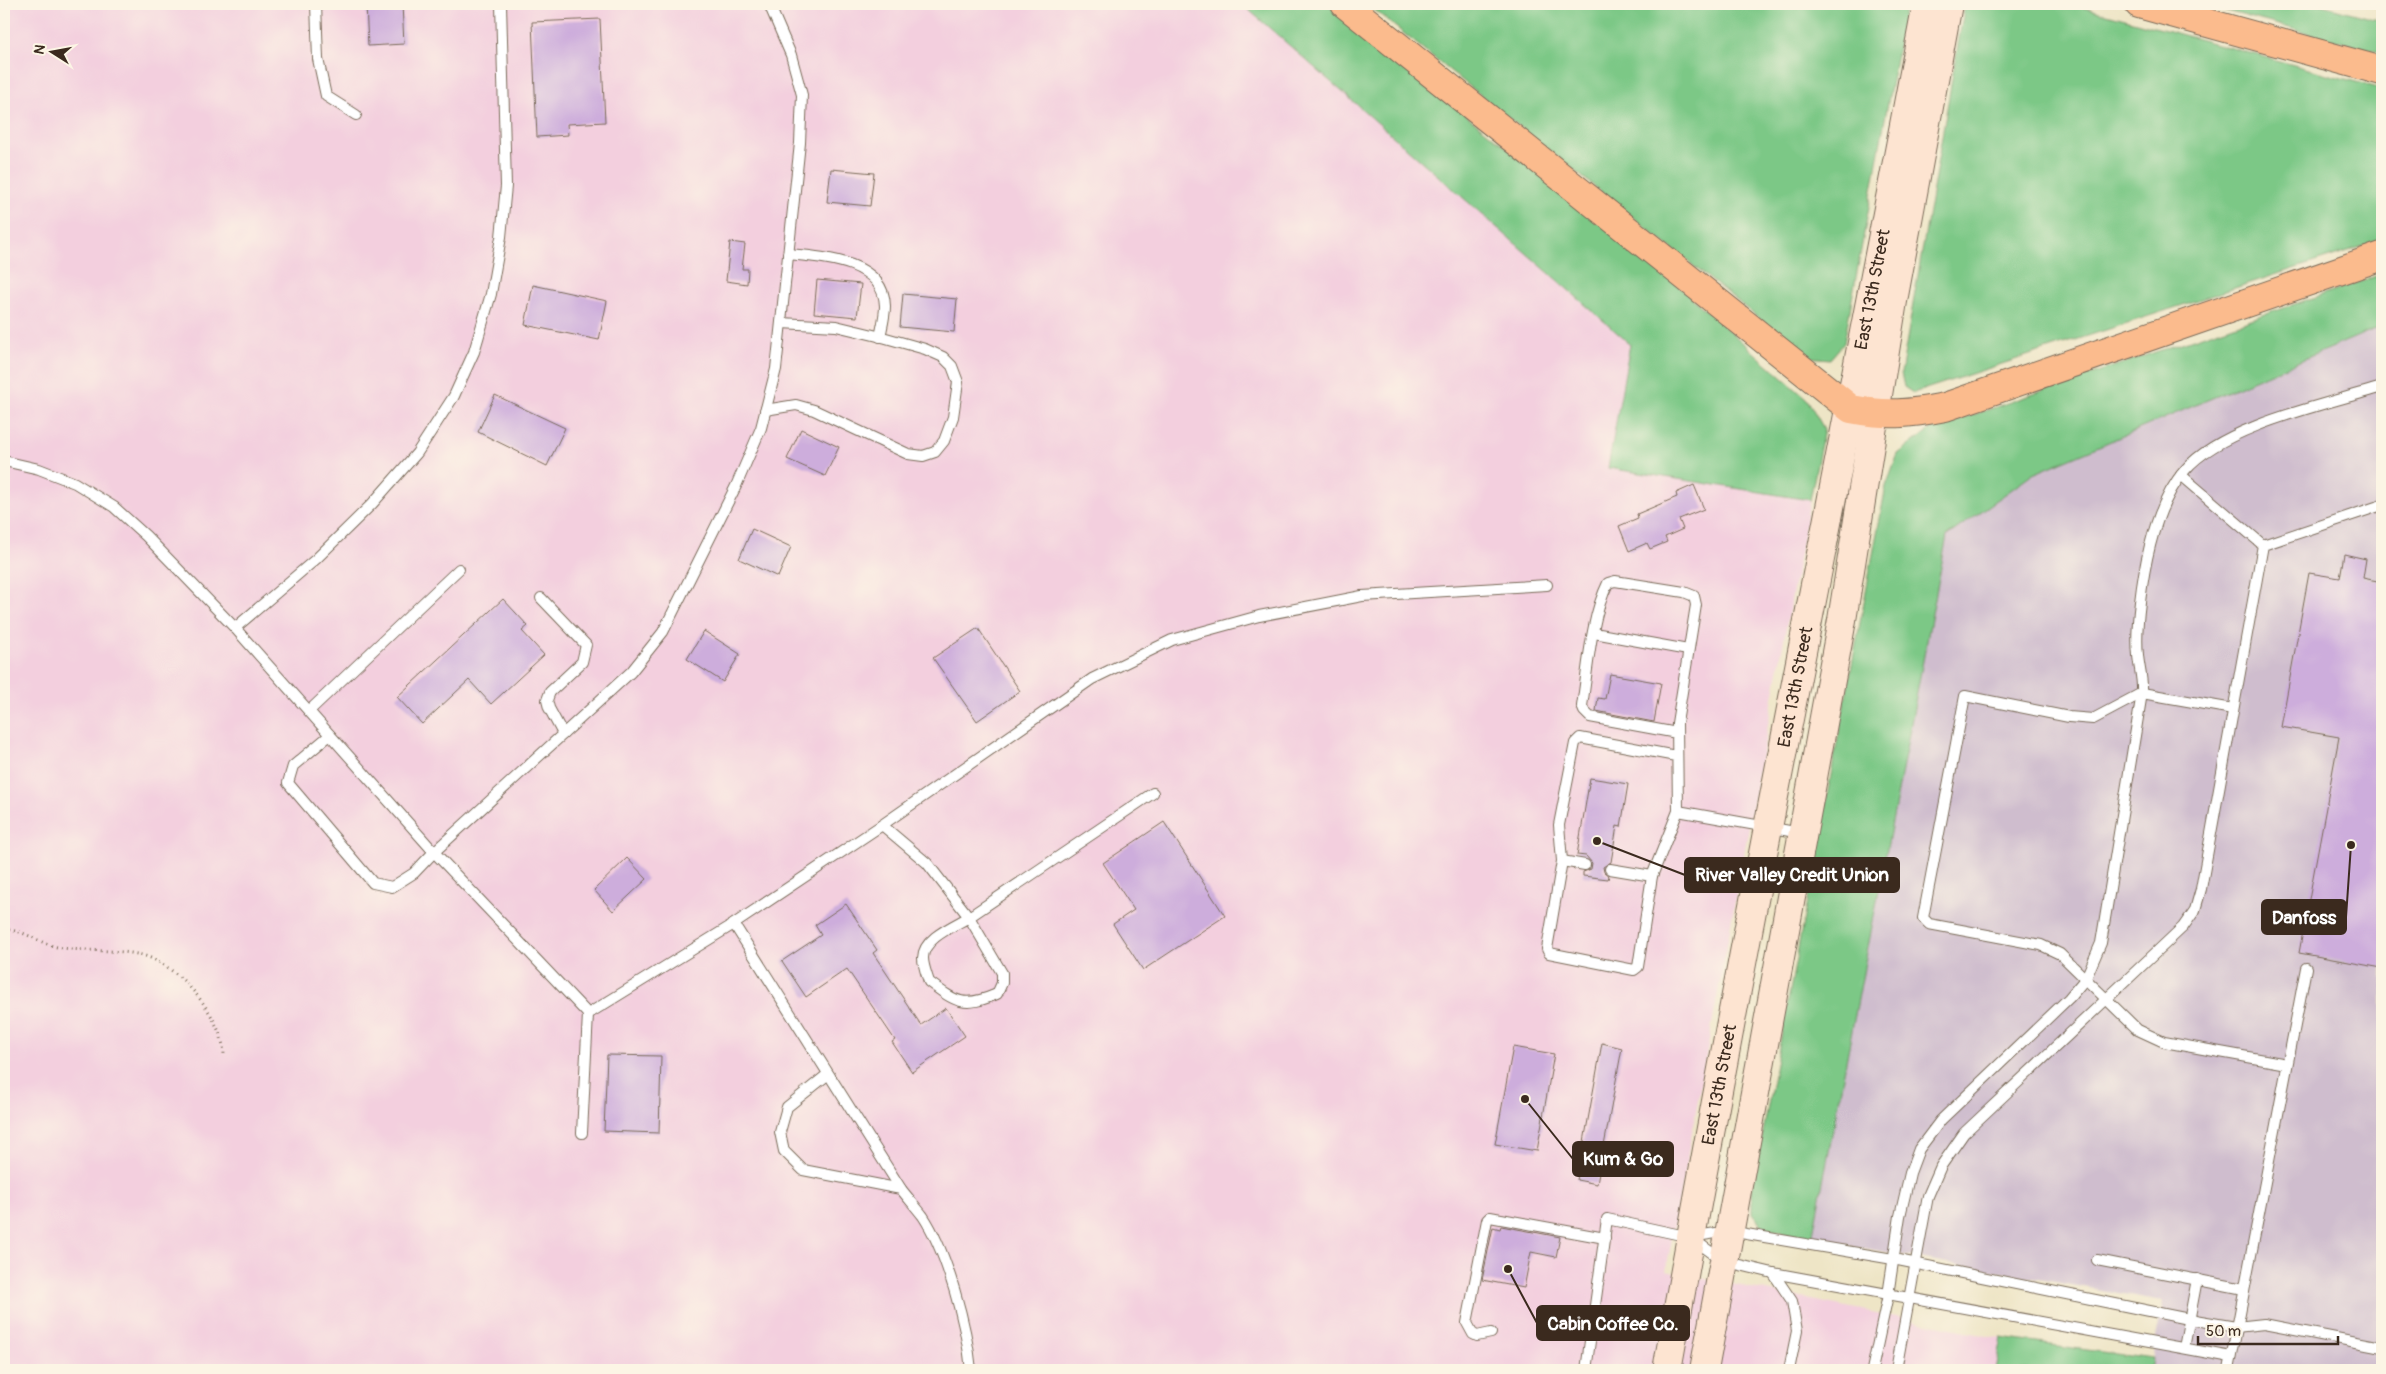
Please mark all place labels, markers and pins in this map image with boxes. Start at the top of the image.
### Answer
callout: River Valley Credit Union [1685,858,1899,892]
callout: Danfoss [2262,900,2346,934]
callout: Kum & Go [1573,1142,1673,1176]
callout: Cabin Coffee Co. [1537,1306,1689,1340]

